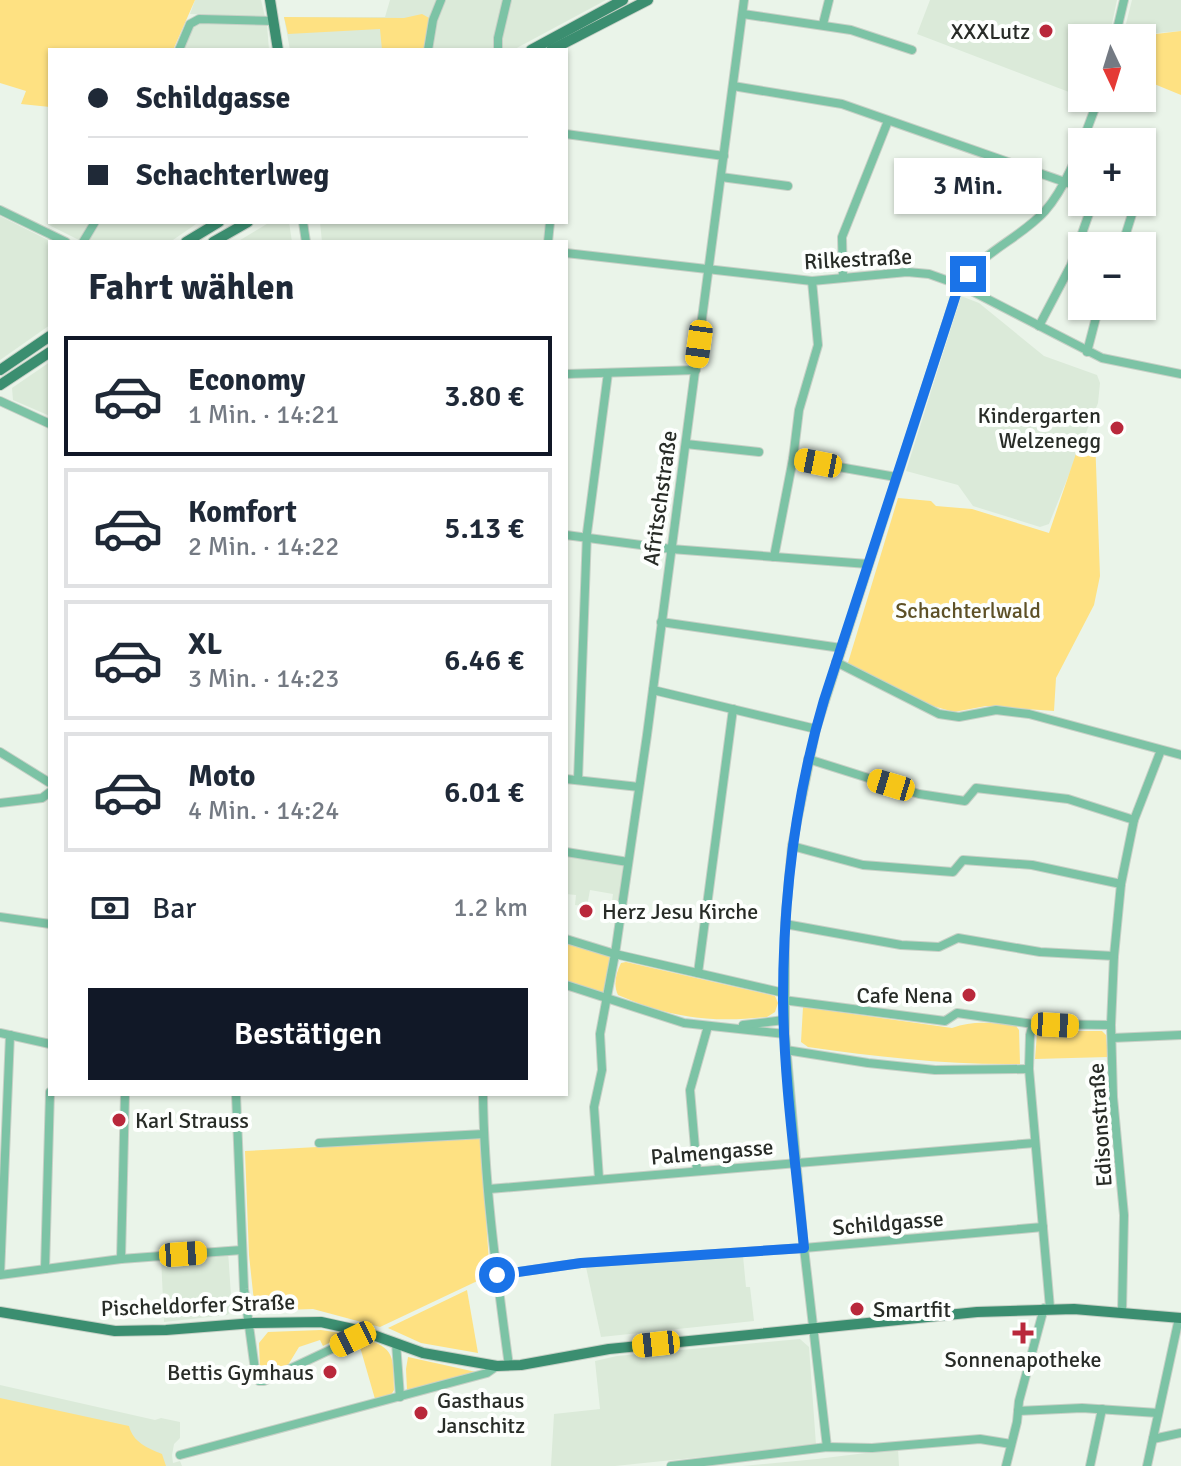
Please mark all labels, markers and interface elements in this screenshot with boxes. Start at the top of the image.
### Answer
place label: XXXLutz [950,18,1030,45]
marker: XXXLutz [1037,22,1055,40]
north arrow [1068,24,1156,112]
map controls [1068,24,1156,320]
text: Schildgasse [136,80,291,117]
button: + [1068,128,1156,216]
text: Schachterlweg [136,157,329,194]
callout: 3 Min. [894,158,1042,214]
text: 3 Min. [933,170,1003,202]
button: − [1068,232,1156,320]
street label: Rilkestraße [803,243,913,275]
route end [950,256,986,292]
text: Fahrt wählen [88,265,294,310]
car [684,319,714,369]
icon: car [92,360,164,432]
text: Economy [188,362,305,399]
text: 3.80 € [444,378,524,415]
text: 1 Min. · 14:21 [188,399,339,431]
place label: Kindergarten Welzenegg [978,402,1101,454]
marker: Kindergarten Welzenegg [1108,419,1126,437]
street label: Afritschstraße [637,429,683,567]
car [792,447,844,479]
icon: car [92,492,164,564]
text: Komfort [188,494,297,531]
text: 5.13 € [444,510,524,547]
text: 2 Min. · 14:22 [188,531,339,563]
park label: Schachterlwald [895,597,1041,624]
icon: car [92,624,164,696]
text: XL [188,626,222,663]
text: 6.46 € [444,642,524,679]
text: 3 Min. · 14:23 [188,663,339,695]
icon: car [92,756,164,828]
text: Moto [188,758,255,795]
car [865,767,917,803]
text: 6.01 € [444,774,524,811]
text: 4 Min. · 14:24 [188,795,339,827]
icon: cash [88,886,132,930]
text: Bar [152,890,196,927]
text: 1.2 km [454,892,528,924]
place label: Herz Jesu Kirche [602,898,758,925]
marker: Herz Jesu Kirche [577,902,595,920]
place label: Cafe Nena [857,982,953,1009]
marker: Cafe Nena [960,986,978,1004]
button: Bestätigen [88,988,528,1080]
car [1030,1012,1080,1038]
street label: Edisonstraße [1082,1062,1118,1188]
place label: Karl Strauss [135,1107,249,1134]
marker: Karl Strauss [110,1111,128,1129]
street label: Palmengasse [649,1133,775,1171]
street label: Schildgasse [831,1205,945,1241]
car [158,1240,208,1268]
route start [479,1257,515,1293]
street label: Pischeldorfer Straße [100,1288,296,1322]
place label: Smartfit [873,1296,951,1323]
marker: Smartfit [848,1300,866,1318]
car [326,1318,380,1360]
marker: Sonnenapotheke [1014,1324,1032,1342]
car [631,1330,681,1358]
place label: Sonnenapotheke [944,1346,1102,1373]
place label: Bettis Gymhaus [167,1359,314,1386]
marker: Bettis Gymhaus [321,1363,339,1381]
place label: Gasthaus Janschitz [437,1387,525,1439]
marker: Gasthaus Janschitz [412,1404,430,1422]

